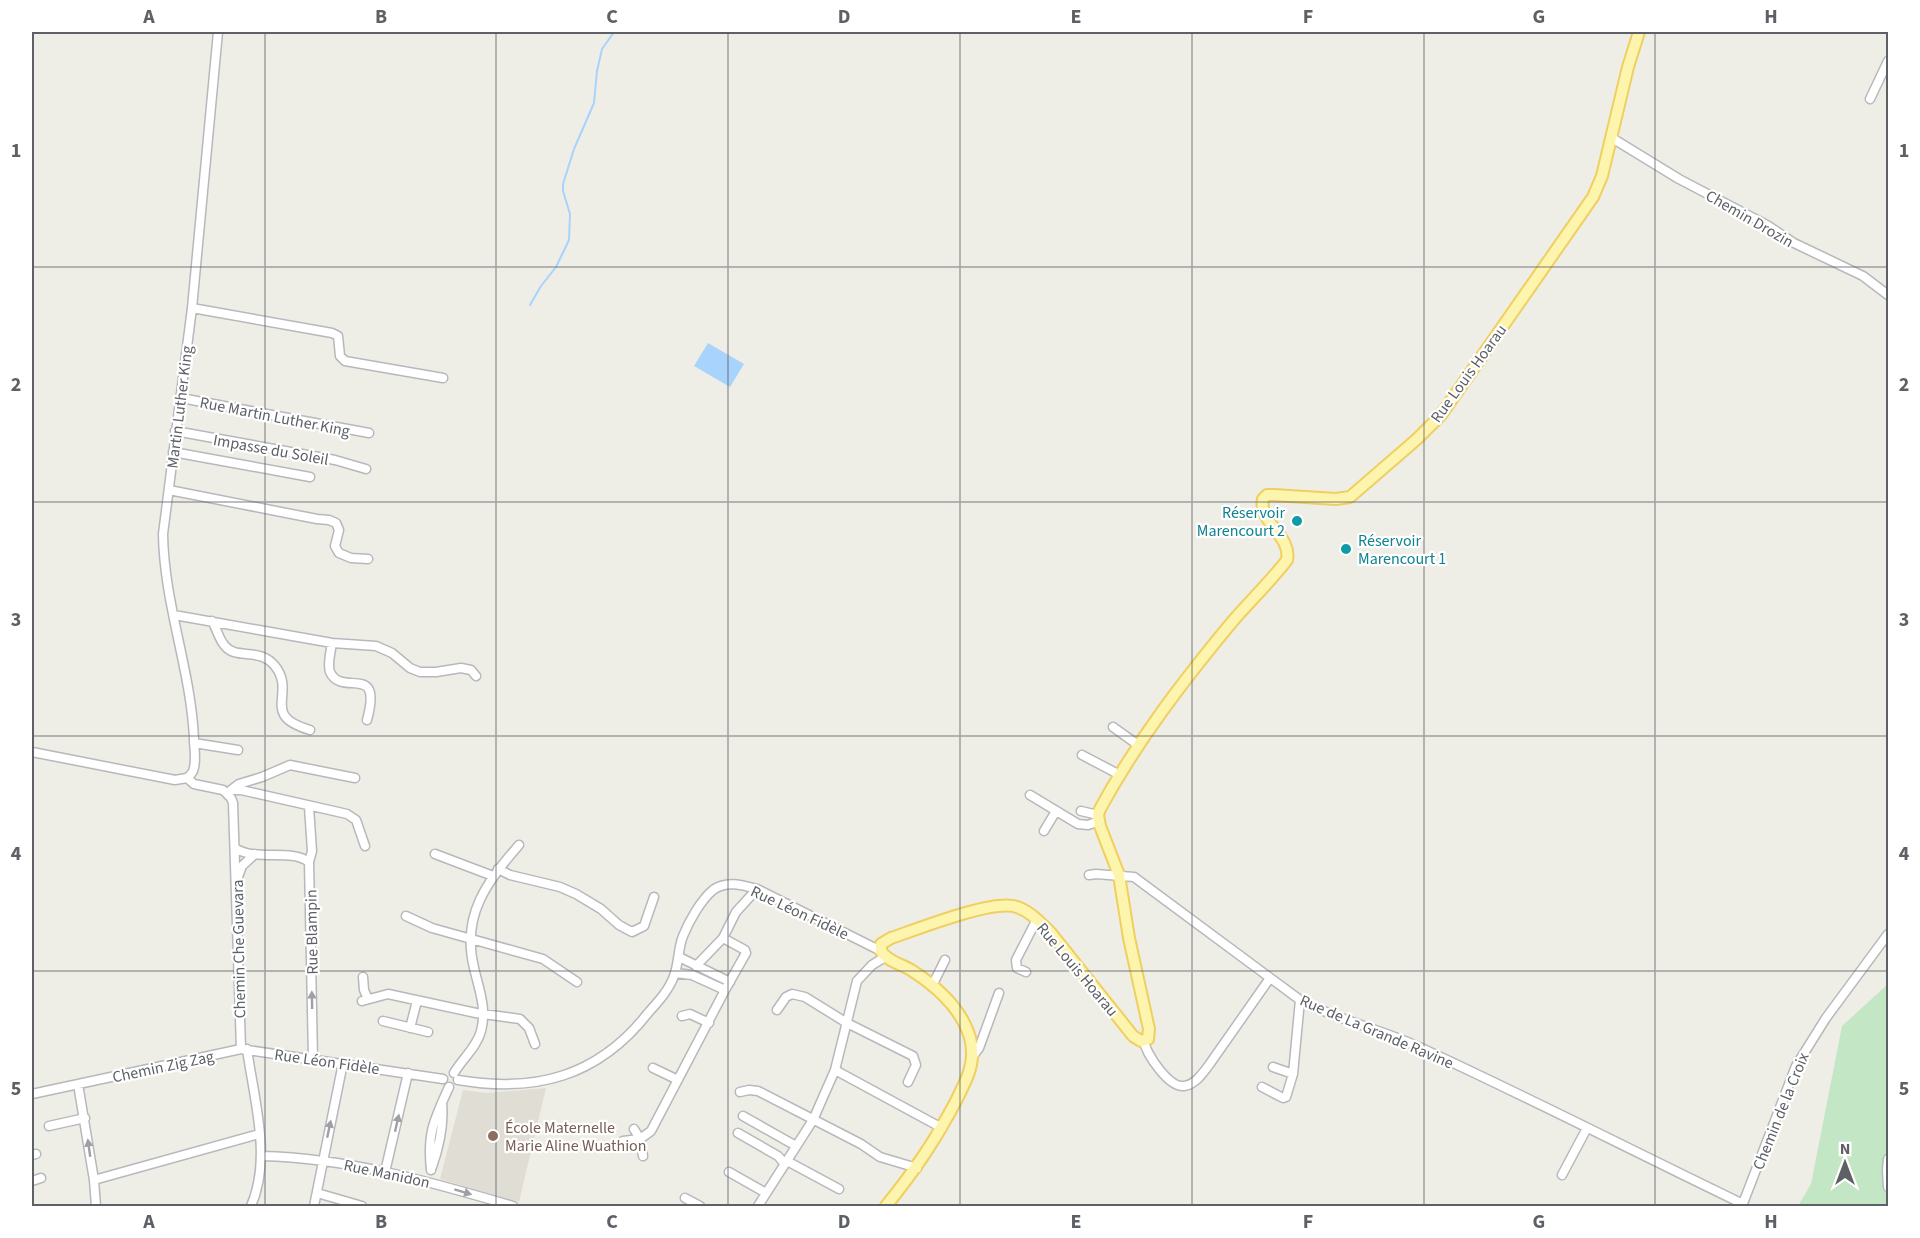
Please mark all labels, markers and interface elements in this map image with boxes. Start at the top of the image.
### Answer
text: A [142,3,155,31]
text: B [375,3,387,31]
text: C [606,3,618,31]
text: D [838,3,850,31]
text: E [1071,3,1081,31]
text: F [1303,3,1313,31]
text: G [1533,3,1545,31]
text: H [1764,3,1778,31]
text: 1 [11,137,21,165]
text: 1 [1899,137,1909,165]
street label: Chemin Drozin [1701,185,1798,253]
street label: Rue Louis Hoarau [1426,320,1512,427]
street label: Martin Luther King [162,344,198,470]
text: 2 [11,371,21,399]
text: 2 [1899,371,1909,399]
street label: Rue Martin Luther King [198,392,352,442]
street label: Impasse du Soleil [211,429,330,471]
place label: Réservoir Marencourt 2 [1197,502,1285,542]
marker: Réservoir Marencourt 2 [1290,514,1304,528]
place label: Réservoir Marencourt 1 [1358,530,1446,570]
marker: Réservoir Marencourt 1 [1339,542,1353,556]
text: 3 [11,606,21,634]
text: 3 [1899,606,1909,634]
text: 4 [11,840,22,868]
text: 4 [1899,840,1910,868]
street label: Chemin Che Guevara [227,879,251,1019]
street label: Rue Léon Fidèle [747,881,852,945]
street label: Rue Blampin [300,889,324,975]
street label: Rue Louis Hoarau [1031,918,1123,1021]
street label: Rue de La Grande Ravine [1296,990,1457,1074]
one-way arrow [307,991,317,1010]
street label: Rue Léon Fidèle [273,1044,381,1080]
street label: Chemin Zig Zag [110,1045,216,1088]
street label: Chemin de la Croix [1747,1050,1814,1173]
text: 5 [11,1075,21,1103]
text: 5 [1899,1075,1909,1103]
one-way arrow [392,1114,402,1132]
place label: École Maternelle Marie Aline Wuathion [505,1117,647,1157]
one-way arrow [325,1119,334,1138]
marker: École Maternelle Marie Aline Wuathion [486,1129,500,1143]
north arrow [1815,1133,1875,1193]
text: N [1840,1138,1850,1160]
one-way arrow [85,1139,94,1158]
street label: Rue Manidon [342,1154,432,1194]
one-way arrow [454,1188,472,1197]
text: A [142,1208,155,1236]
text: B [375,1208,387,1236]
text: C [606,1208,618,1236]
text: D [838,1208,850,1236]
text: E [1071,1208,1081,1236]
text: F [1303,1208,1313,1236]
text: G [1533,1208,1545,1236]
text: H [1764,1208,1778,1236]

